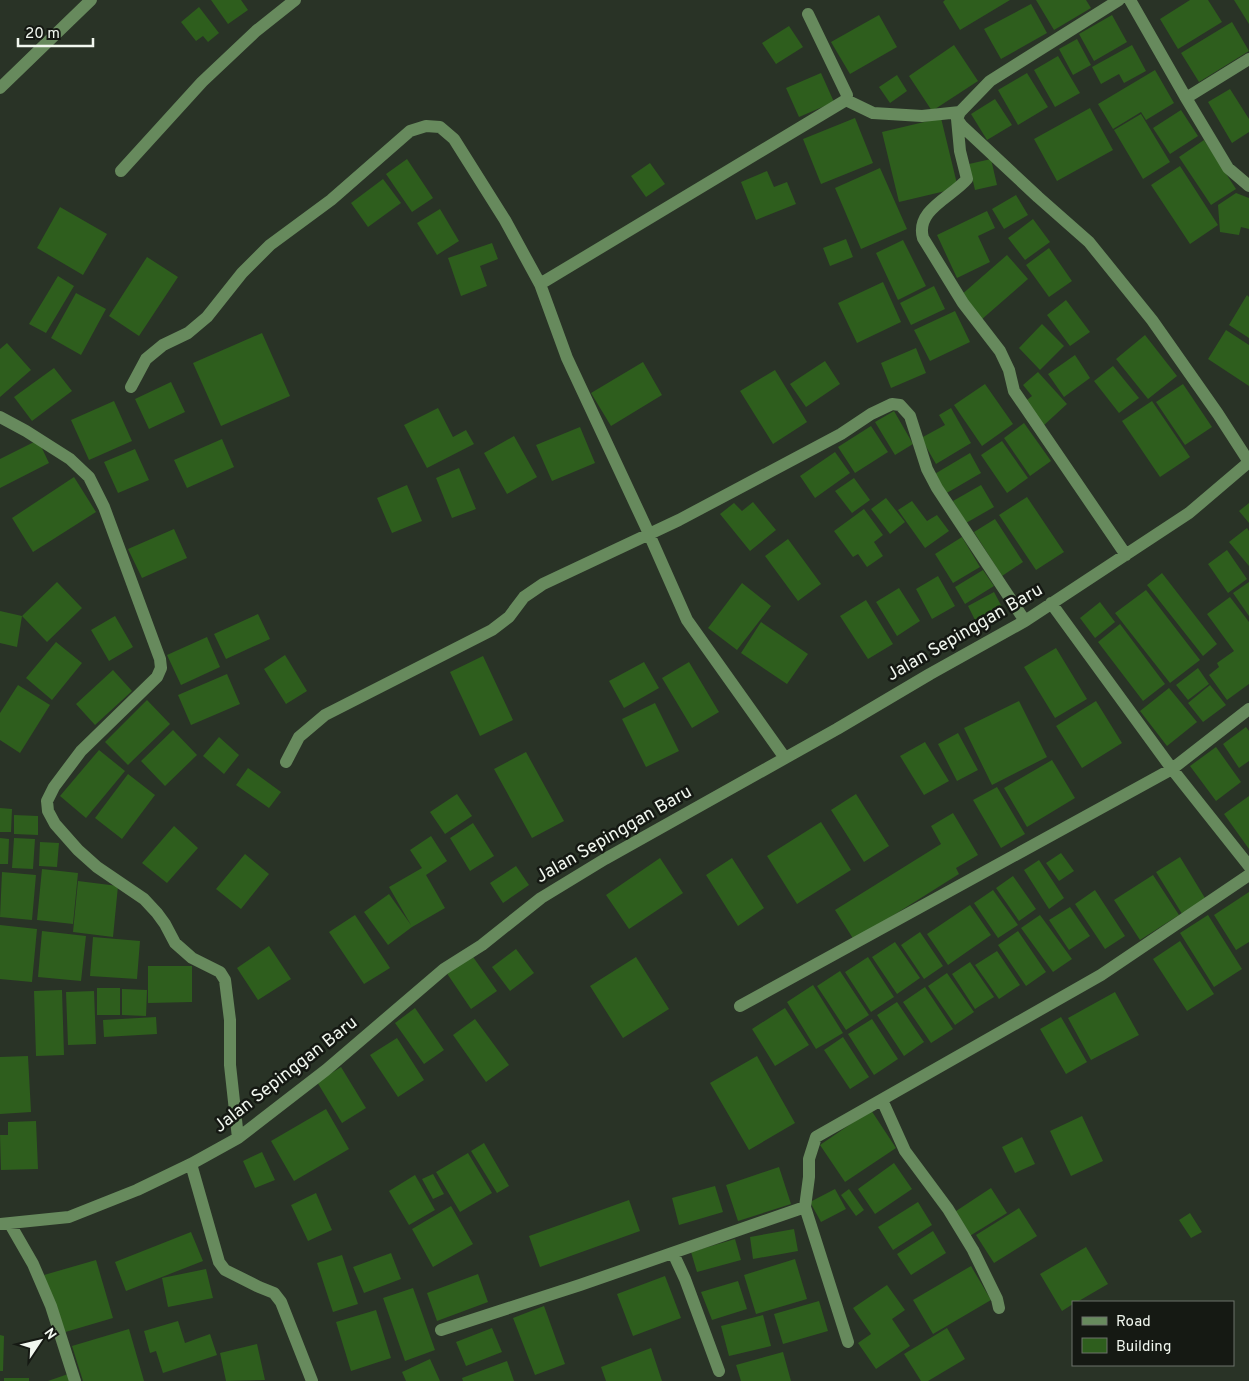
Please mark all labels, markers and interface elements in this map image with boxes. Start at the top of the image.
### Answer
scale bar [18,15,92,47]
text: 20 m [25,25,60,44]
street label: Jalan Sepinggan Baru [883,579,1047,687]
street label: Jalan Sepinggan Baru [532,781,696,889]
street label: Jalan Sepinggan Baru [209,1012,363,1138]
legend [1072,1301,1234,1366]
text: Road [1116,1313,1151,1332]
north arrow [15,1316,65,1366]
text: N [40,1325,59,1343]
text: Building [1116,1338,1171,1357]

